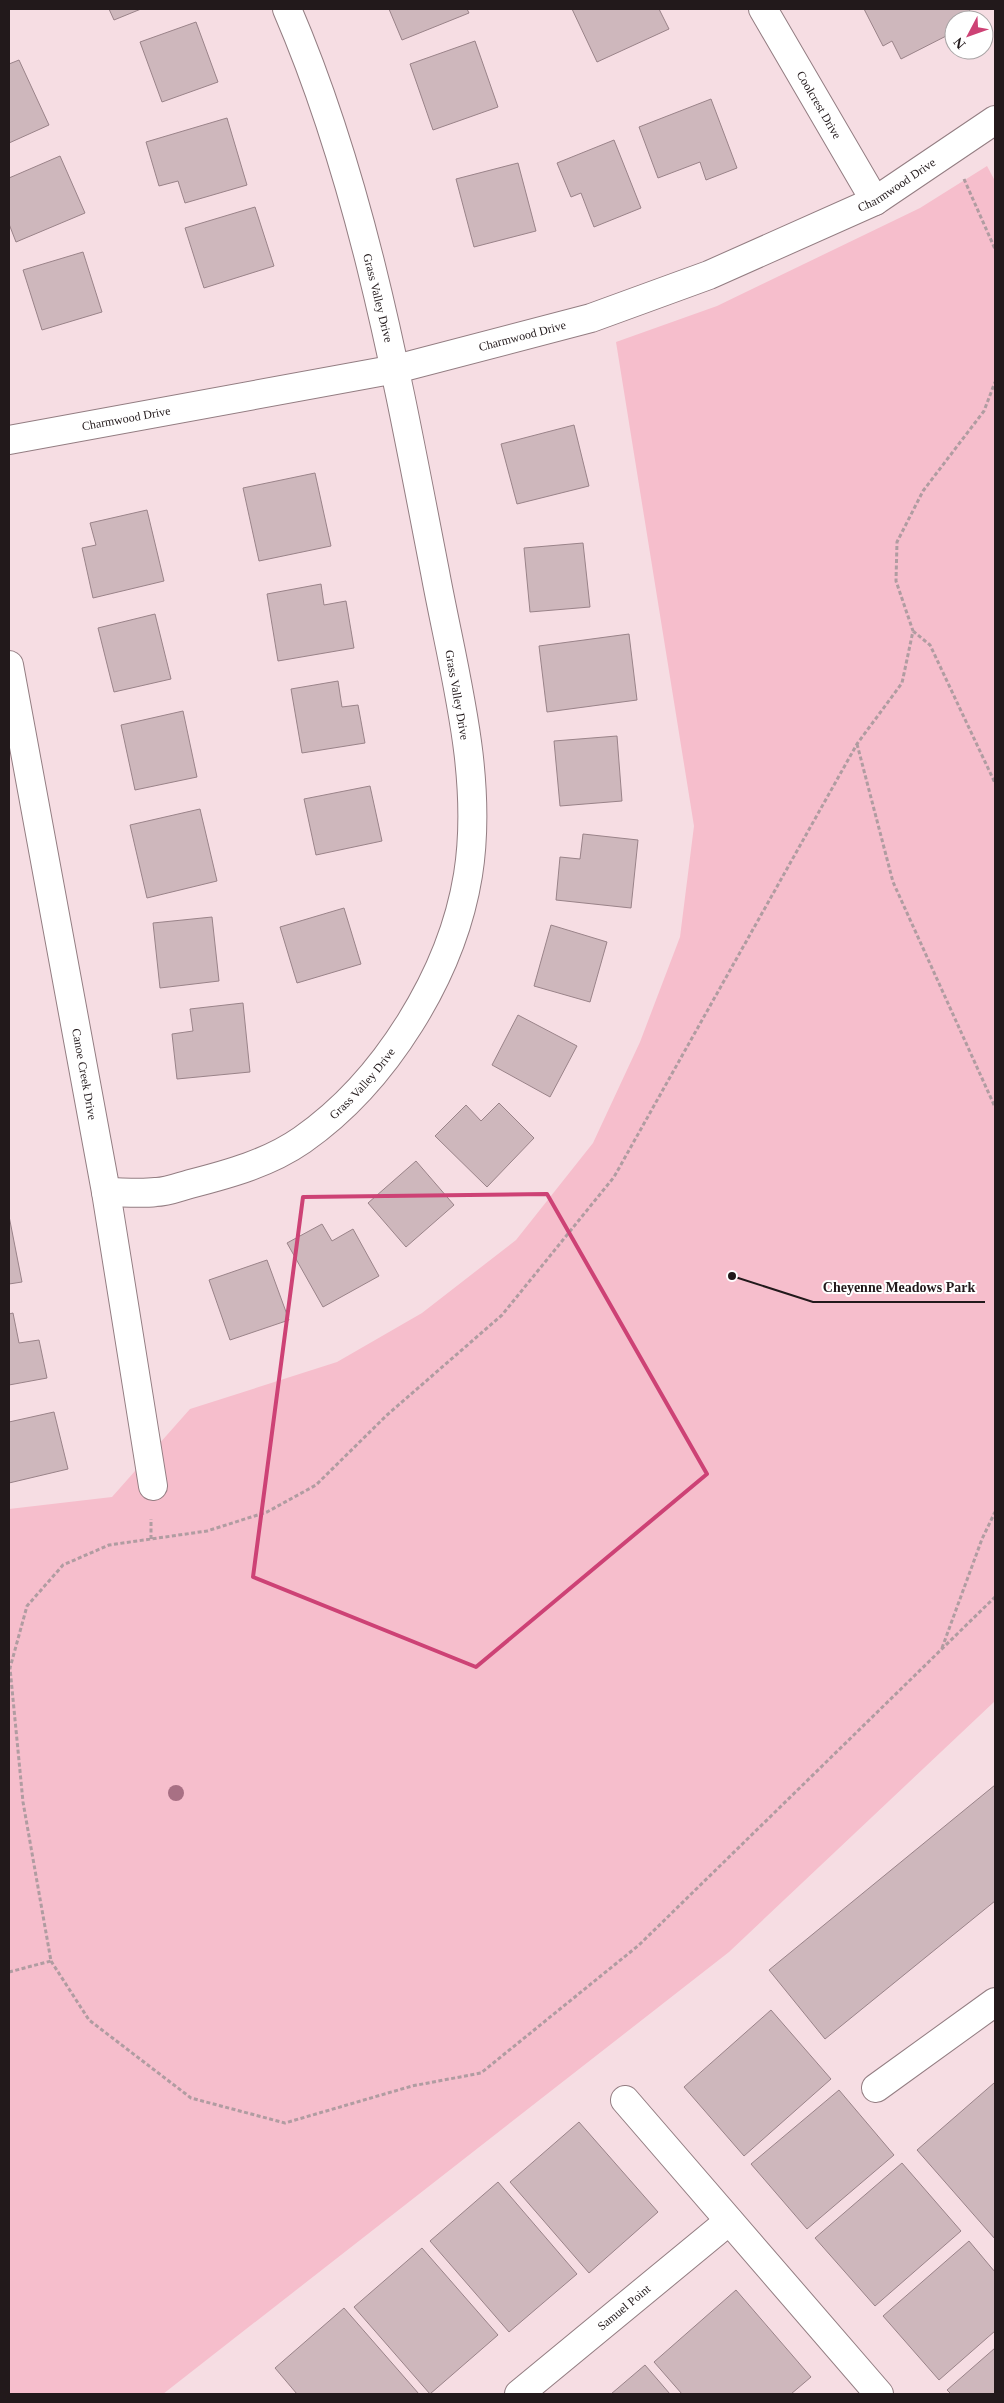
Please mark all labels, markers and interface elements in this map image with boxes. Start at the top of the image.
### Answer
north arrow [944,10,994,60]
text: N [951,34,969,52]
street label: Coolcrest Drive [794,68,844,141]
street label: Charmwood Drive [856,155,938,215]
street label: Grass Valley Drive [360,252,396,344]
street label: Charmwood Drive [477,318,567,354]
street label: Charmwood Drive [81,404,171,434]
street label: Grass Valley Drive [442,649,472,741]
street label: Canoe Creek Drive [69,1027,100,1121]
street label: Grass Valley Drive [327,1045,398,1122]
callout: Cheyenne Meadows Park [813,1273,985,1302]
text: Cheyenne Meadows Park [823,1280,975,1295]
street label: Samuel Point [595,2281,654,2333]

